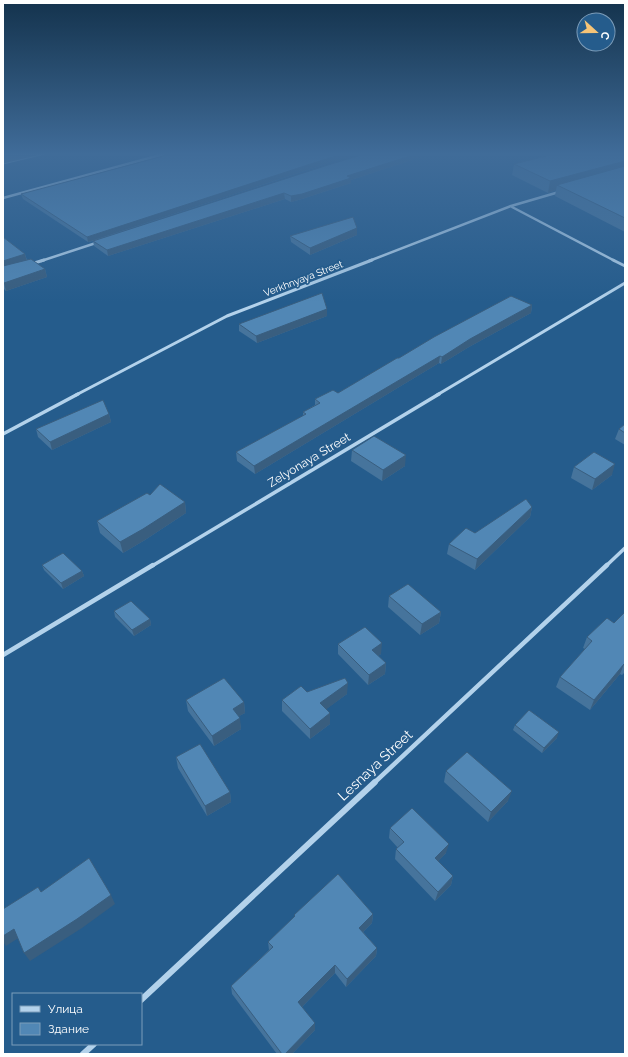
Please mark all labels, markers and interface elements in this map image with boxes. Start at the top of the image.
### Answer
north arrow [576,12,616,52]
text: С [597,30,612,42]
street label: Verkhnyaya Street [262,258,345,299]
street label: Zelyonaya Street [265,430,353,490]
street label: Lesnaya Street [334,726,416,804]
legend [12,993,142,1045]
text: Улица [48,1002,83,1016]
text: Здание [48,1022,89,1036]

